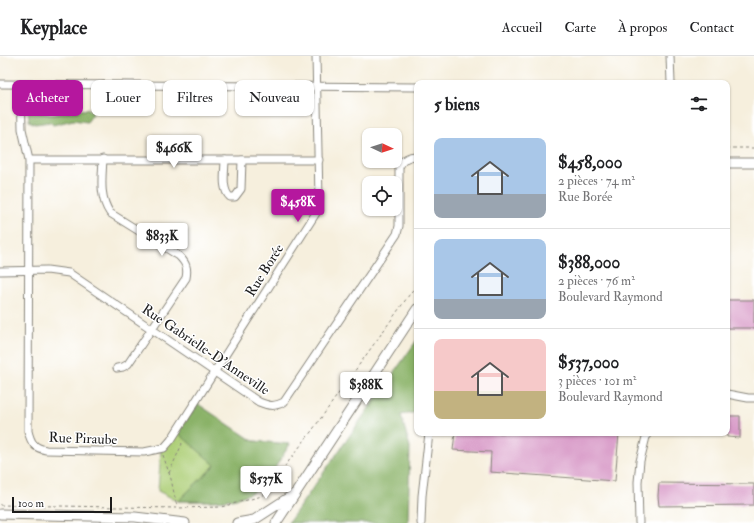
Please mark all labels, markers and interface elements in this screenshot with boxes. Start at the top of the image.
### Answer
text: Keyplace [20,16,87,40]
text: Accueil [502,19,542,36]
text: Carte [564,19,596,36]
text: À propos [618,19,667,36]
text: Contact [689,19,734,36]
chip: Acheter [12,80,83,116]
chip: Louer [91,80,155,116]
chip: Filtres [163,80,227,116]
chip: Nouveau [235,80,314,116]
icon: filters [688,93,710,115]
text: 5 biens [434,94,479,115]
north arrow [362,128,402,168]
map controls [362,128,402,216]
pin: $466K [146,135,202,169]
text: $466K [156,140,192,156]
text: $458,000 [558,152,622,173]
icon: home [466,154,514,202]
text: 2 pièces · 74 m² [558,173,635,189]
button: locate [362,176,402,216]
pin: $458K [270,189,326,223]
text: Rue Borée [558,189,613,205]
text: $458K [280,194,316,210]
pin: $833K [134,223,190,257]
text: $833K [146,228,178,244]
street label: Rue Borée [242,241,287,300]
text: $388,000 [558,252,620,273]
icon: home [466,255,514,303]
text: 2 pièces · 76 m² [558,273,635,289]
text: Boulevard Raymond [558,289,663,305]
street label: Rue Gabrielle-D'Anneville [139,300,273,399]
text: $537,000 [558,352,619,373]
icon: home [466,355,514,403]
pin: $388K [338,372,394,406]
text: 3 pièces · 101 m² [558,373,637,389]
text: $388K [349,377,383,393]
text: Boulevard Raymond [558,389,663,405]
street label: Rue Piraube [48,429,118,448]
pin: $537K [238,466,294,500]
text: $537K [249,471,283,487]
scale bar [12,495,112,514]
text: 100 m [18,497,44,510]

